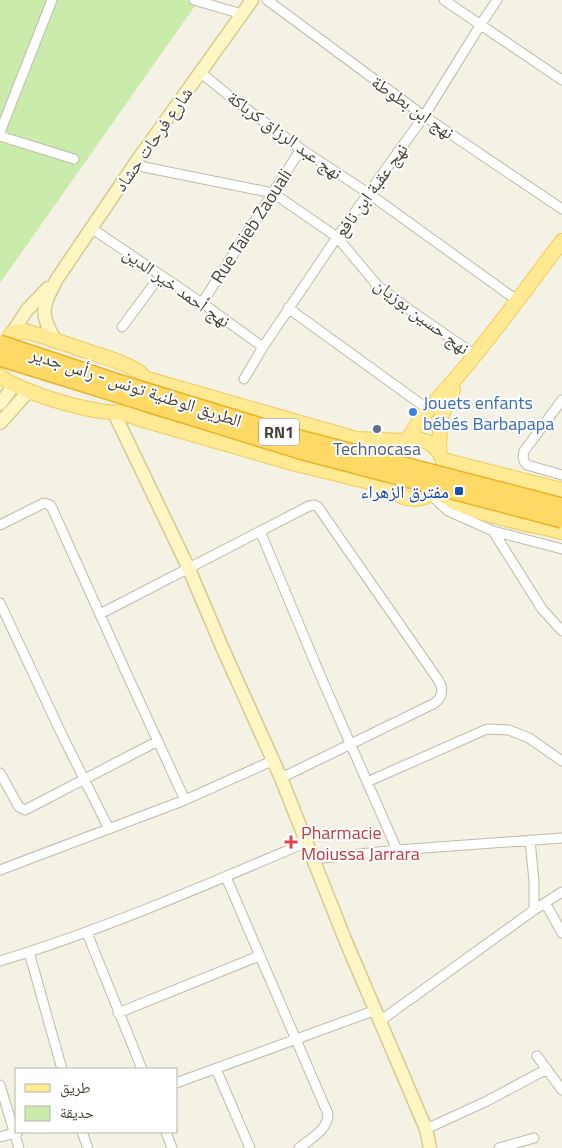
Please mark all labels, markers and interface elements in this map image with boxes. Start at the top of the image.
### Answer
street label: نهج ابن بطوطة [366,68,460,146]
street label: شارع فرحات حشاد [107,81,199,197]
street label: نهج عبد الرزاق كرباكة [222,84,348,186]
street label: نهج عقبة ابن نافع [328,137,414,243]
street label: Rue Taieb Zaouali [204,163,298,289]
street label: نهج أحمد خير الدين [118,240,236,334]
street label: نهج حسين بوزيان [368,271,476,361]
street label: الطريق الوطنية تونس - رأس جدير [26,340,245,434]
place label: Jouets enfants bébés Barbapapa [423,389,554,437]
marker: Jouets enfants bébés Barbapapa [407,406,419,418]
road number: RN1 [259,418,299,446]
marker: Technocasa [371,423,383,435]
place label: Technocasa [333,435,421,462]
place label: مفترق الزهراء [361,478,449,505]
marker: مفترق الزهراء [453,485,465,497]
place label: Pharmacie Moiussa Jarrara [301,819,420,867]
marker: Pharmacie Moiussa Jarrara [285,836,297,848]
legend [15,1068,178,1133]
text: طريق [60,1076,91,1099]
text: حديقة [60,1101,95,1124]

